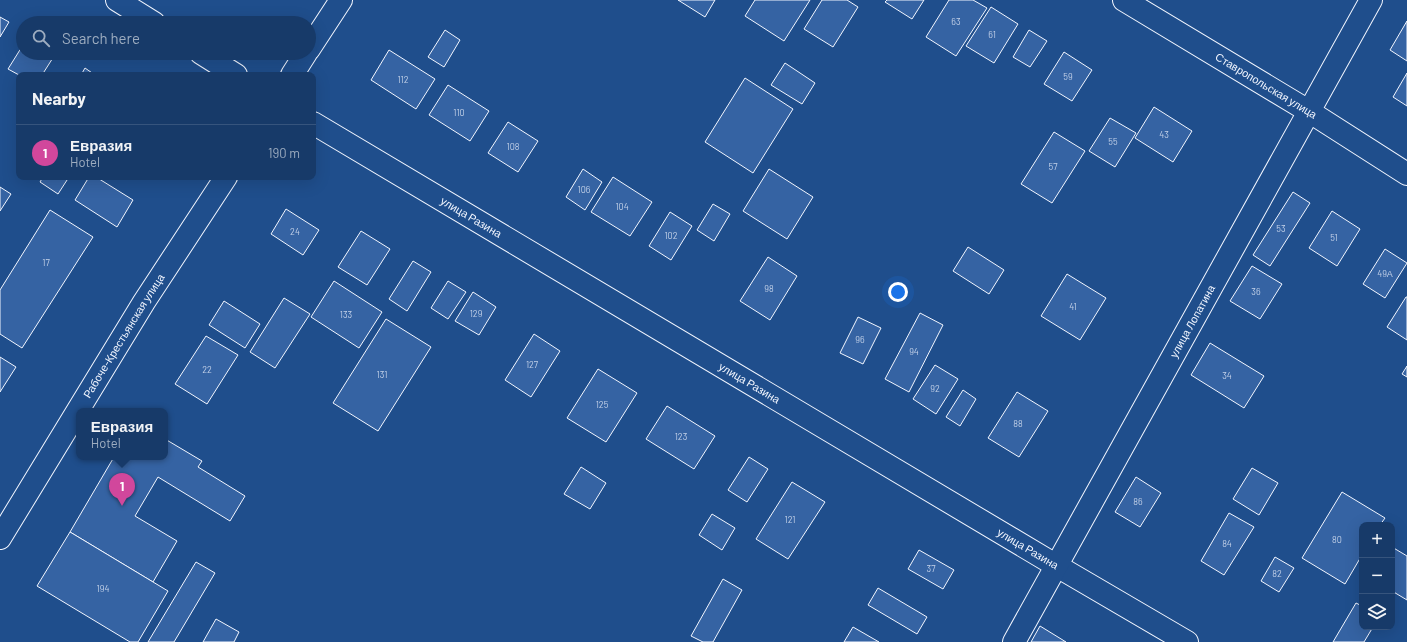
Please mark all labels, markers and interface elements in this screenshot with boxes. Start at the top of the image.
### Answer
search box [16,16,316,60]
house number: 63 [951,16,961,27]
icon: search [30,27,52,49]
text: Search here [62,29,140,47]
house number: 61 [988,29,996,40]
street label: Ставропольская улица [1213,50,1320,121]
house number: 59 [1063,71,1073,82]
house number: 112 [397,74,409,85]
text: Nearby [32,88,86,108]
house number: 110 [453,107,465,118]
house number: 43 [1159,129,1169,140]
text: Евразия [70,136,132,154]
house number: 55 [1108,136,1118,147]
house number: 108 [507,141,520,152]
text: 1 [43,145,47,161]
text: 190 m [268,145,300,161]
text: Hotel [70,154,100,170]
house number: 57 [1049,161,1058,172]
house number: 106 [578,184,591,195]
street label: улица Разина [438,194,505,240]
house number: 104 [615,201,629,212]
house number: 53 [1276,223,1286,234]
house number: 24 [290,226,300,237]
house number: 102 [664,230,678,241]
house number: 51 [1330,232,1338,243]
house number: 17 [42,257,50,268]
house number: 49А [1377,268,1393,279]
street label: Рабоче-Крестьянская улица [80,270,167,400]
your location [888,282,908,302]
street label: улица Лопатина [1167,282,1218,360]
house number: 98 [764,283,774,294]
house number: 36 [1251,286,1261,297]
house number: 41 [1069,301,1077,312]
house number: 129 [470,308,483,319]
house number: 133 [340,309,353,320]
house number: 96 [855,334,865,345]
house number: 94 [909,346,919,357]
house number: 127 [526,359,539,370]
street label: улица Разина [717,359,783,406]
house number: 22 [202,364,212,375]
house number: 131 [377,369,387,380]
house number: 34 [1222,370,1232,381]
house number: 92 [930,383,940,394]
house number: 125 [596,399,609,410]
popup [76,408,168,460]
text: Евразия [91,417,153,435]
house number: 88 [1013,418,1023,429]
house number: 123 [675,431,688,442]
text: Hotel [91,435,121,451]
pin: 1 [109,473,135,506]
house number: 86 [1133,496,1143,507]
house number: 121 [785,514,796,525]
map controls [1359,522,1395,630]
button: + [1359,522,1395,558]
street label: улица Разина [995,525,1062,572]
house number: 80 [1332,534,1342,545]
house number: 84 [1222,538,1232,549]
button: − [1359,558,1395,594]
house number: 37 [927,563,936,574]
house number: 82 [1272,568,1282,579]
house number: 194 [97,583,109,594]
button: layers [1359,594,1395,630]

